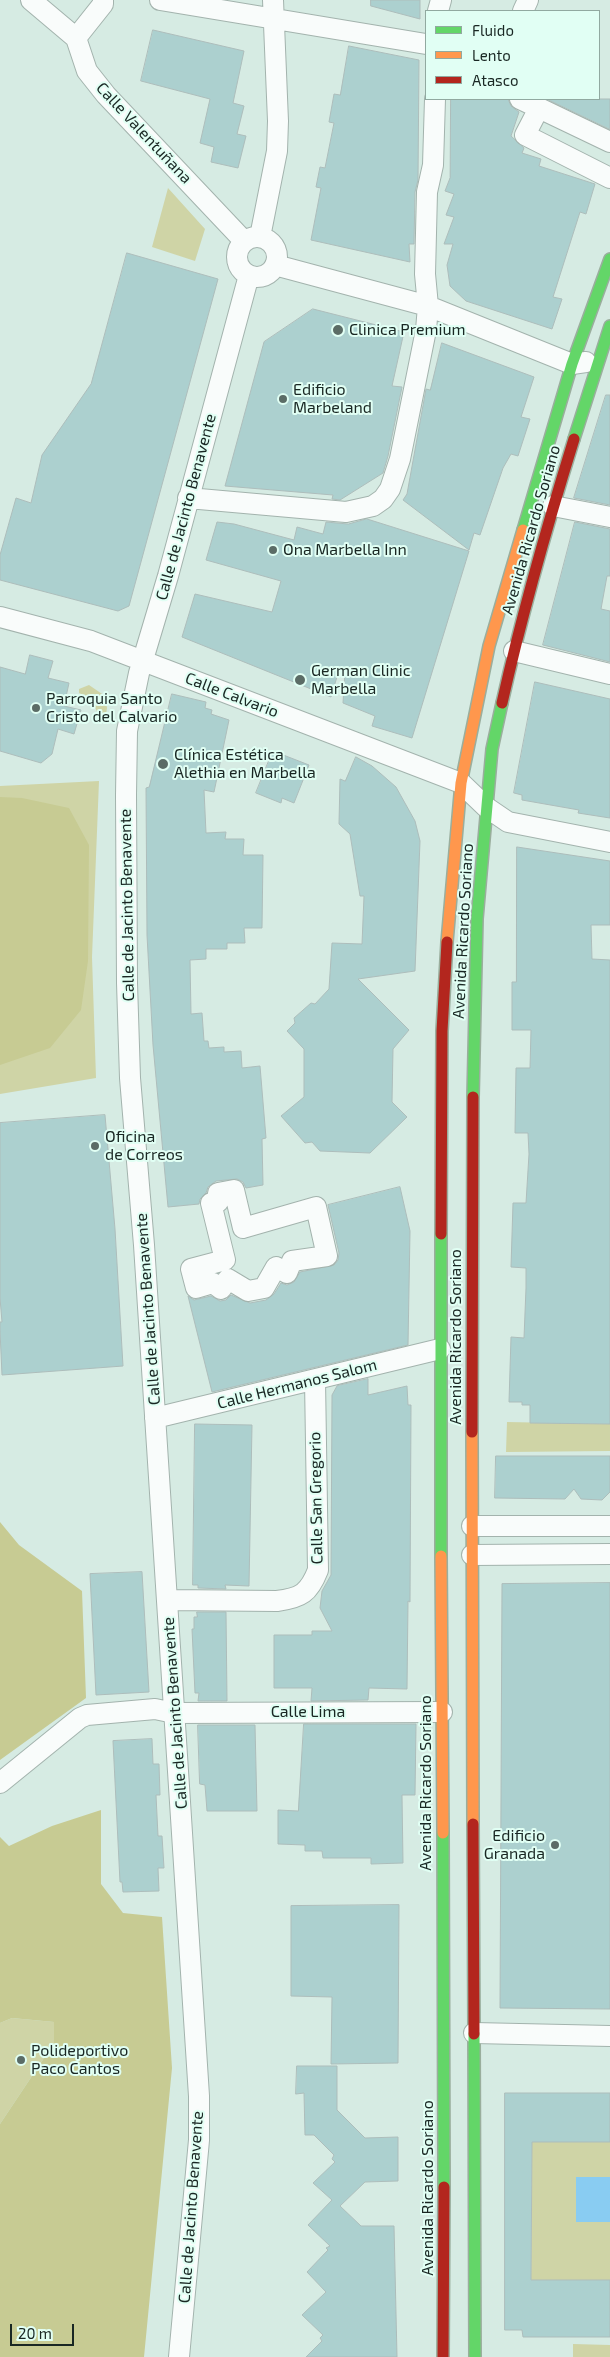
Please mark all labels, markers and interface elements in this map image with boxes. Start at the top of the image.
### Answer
legend [425,10,600,100]
text: Fluido [472,21,514,39]
text: Lento [472,46,511,64]
text: Atasco [472,71,518,89]
street label: Calle Valentuñana [92,78,196,188]
place label: Clinica Premium [349,320,466,340]
marker: Clinica Premium [331,323,345,337]
place label: Edificio Marbeland [293,380,372,418]
marker: Edificio Marbeland [277,393,289,405]
street label: Calle de Jacinto Benavente [152,412,220,602]
street label: Avenida Ricardo Soriano [498,443,564,617]
place label: Ona Marbella Inn [283,540,407,560]
marker: Ona Marbella Inn [267,544,279,556]
place label: German Clinic Marbella [311,661,411,699]
street label: Calle Calvario [183,668,281,722]
marker: German Clinic Marbella [293,673,307,687]
place label: Parroquia Santo Cristo del Calvario [46,689,177,727]
marker: Parroquia Santo Cristo del Calvario [30,702,42,714]
place label: Clínica Estética Alethia en Marbella [174,745,316,783]
marker: Clínica Estética Alethia en Marbella [156,757,170,771]
street label: Calle de Jacinto Benavente [116,809,138,1001]
street label: Avenida Ricardo Soriano [449,843,477,1019]
place label: Oficina de Correos [105,1127,183,1165]
marker: Oficina de Correos [89,1140,101,1152]
street label: Calle de Jacinto Benavente [132,1212,164,1406]
street label: Avenida Ricardo Soriano [446,1249,466,1425]
street label: Calle Hermanos Salom [215,1355,379,1413]
street label: Calle San Gregorio [305,1432,327,1564]
street label: Calle de Jacinto Benavente [159,1616,191,1810]
street label: Avenida Ricardo Soriano [416,1695,436,1871]
street label: Calle Lima [271,1702,345,1722]
place label: Edificio Granada [484,1826,545,1864]
marker: Edificio Granada [549,1839,561,1851]
place label: Polideportivo Paco Cantos [31,2041,128,2079]
marker: Polideportivo Paco Cantos [15,2054,27,2066]
street label: Avenida Ricardo Soriano [418,2100,438,2276]
street label: Calle de Jacinto Benavente [175,2110,207,2304]
scale bar [12,2314,76,2346]
text: 20 m [18,2324,52,2342]

